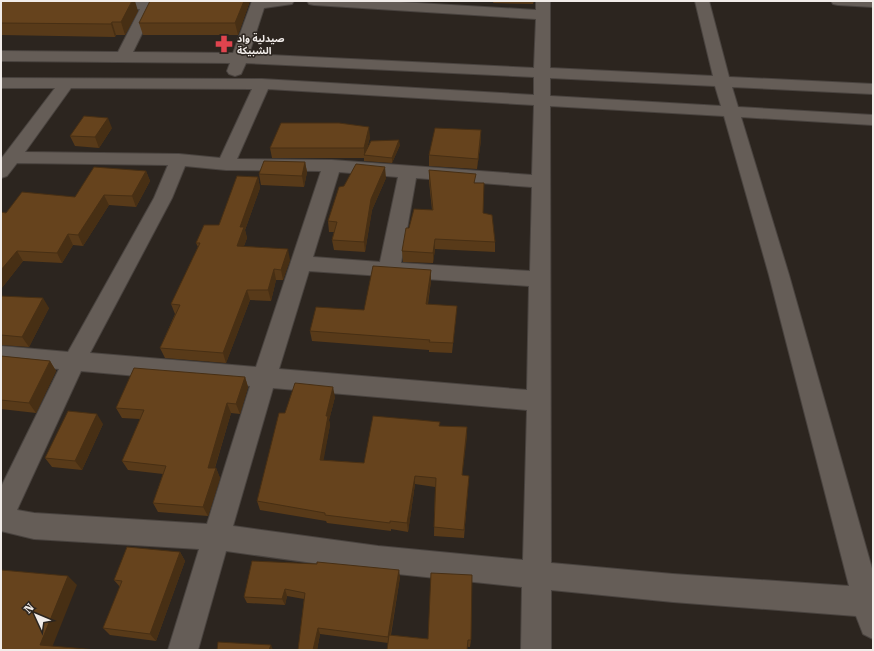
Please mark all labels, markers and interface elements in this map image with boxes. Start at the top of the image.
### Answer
place label: صيدلية واد الشبيكة [237,32,285,57]
pharmacy icon: صيدلية واد الشبيكة [214,34,234,54]
north arrow [16,595,56,635]
text: N [22,600,37,616]

